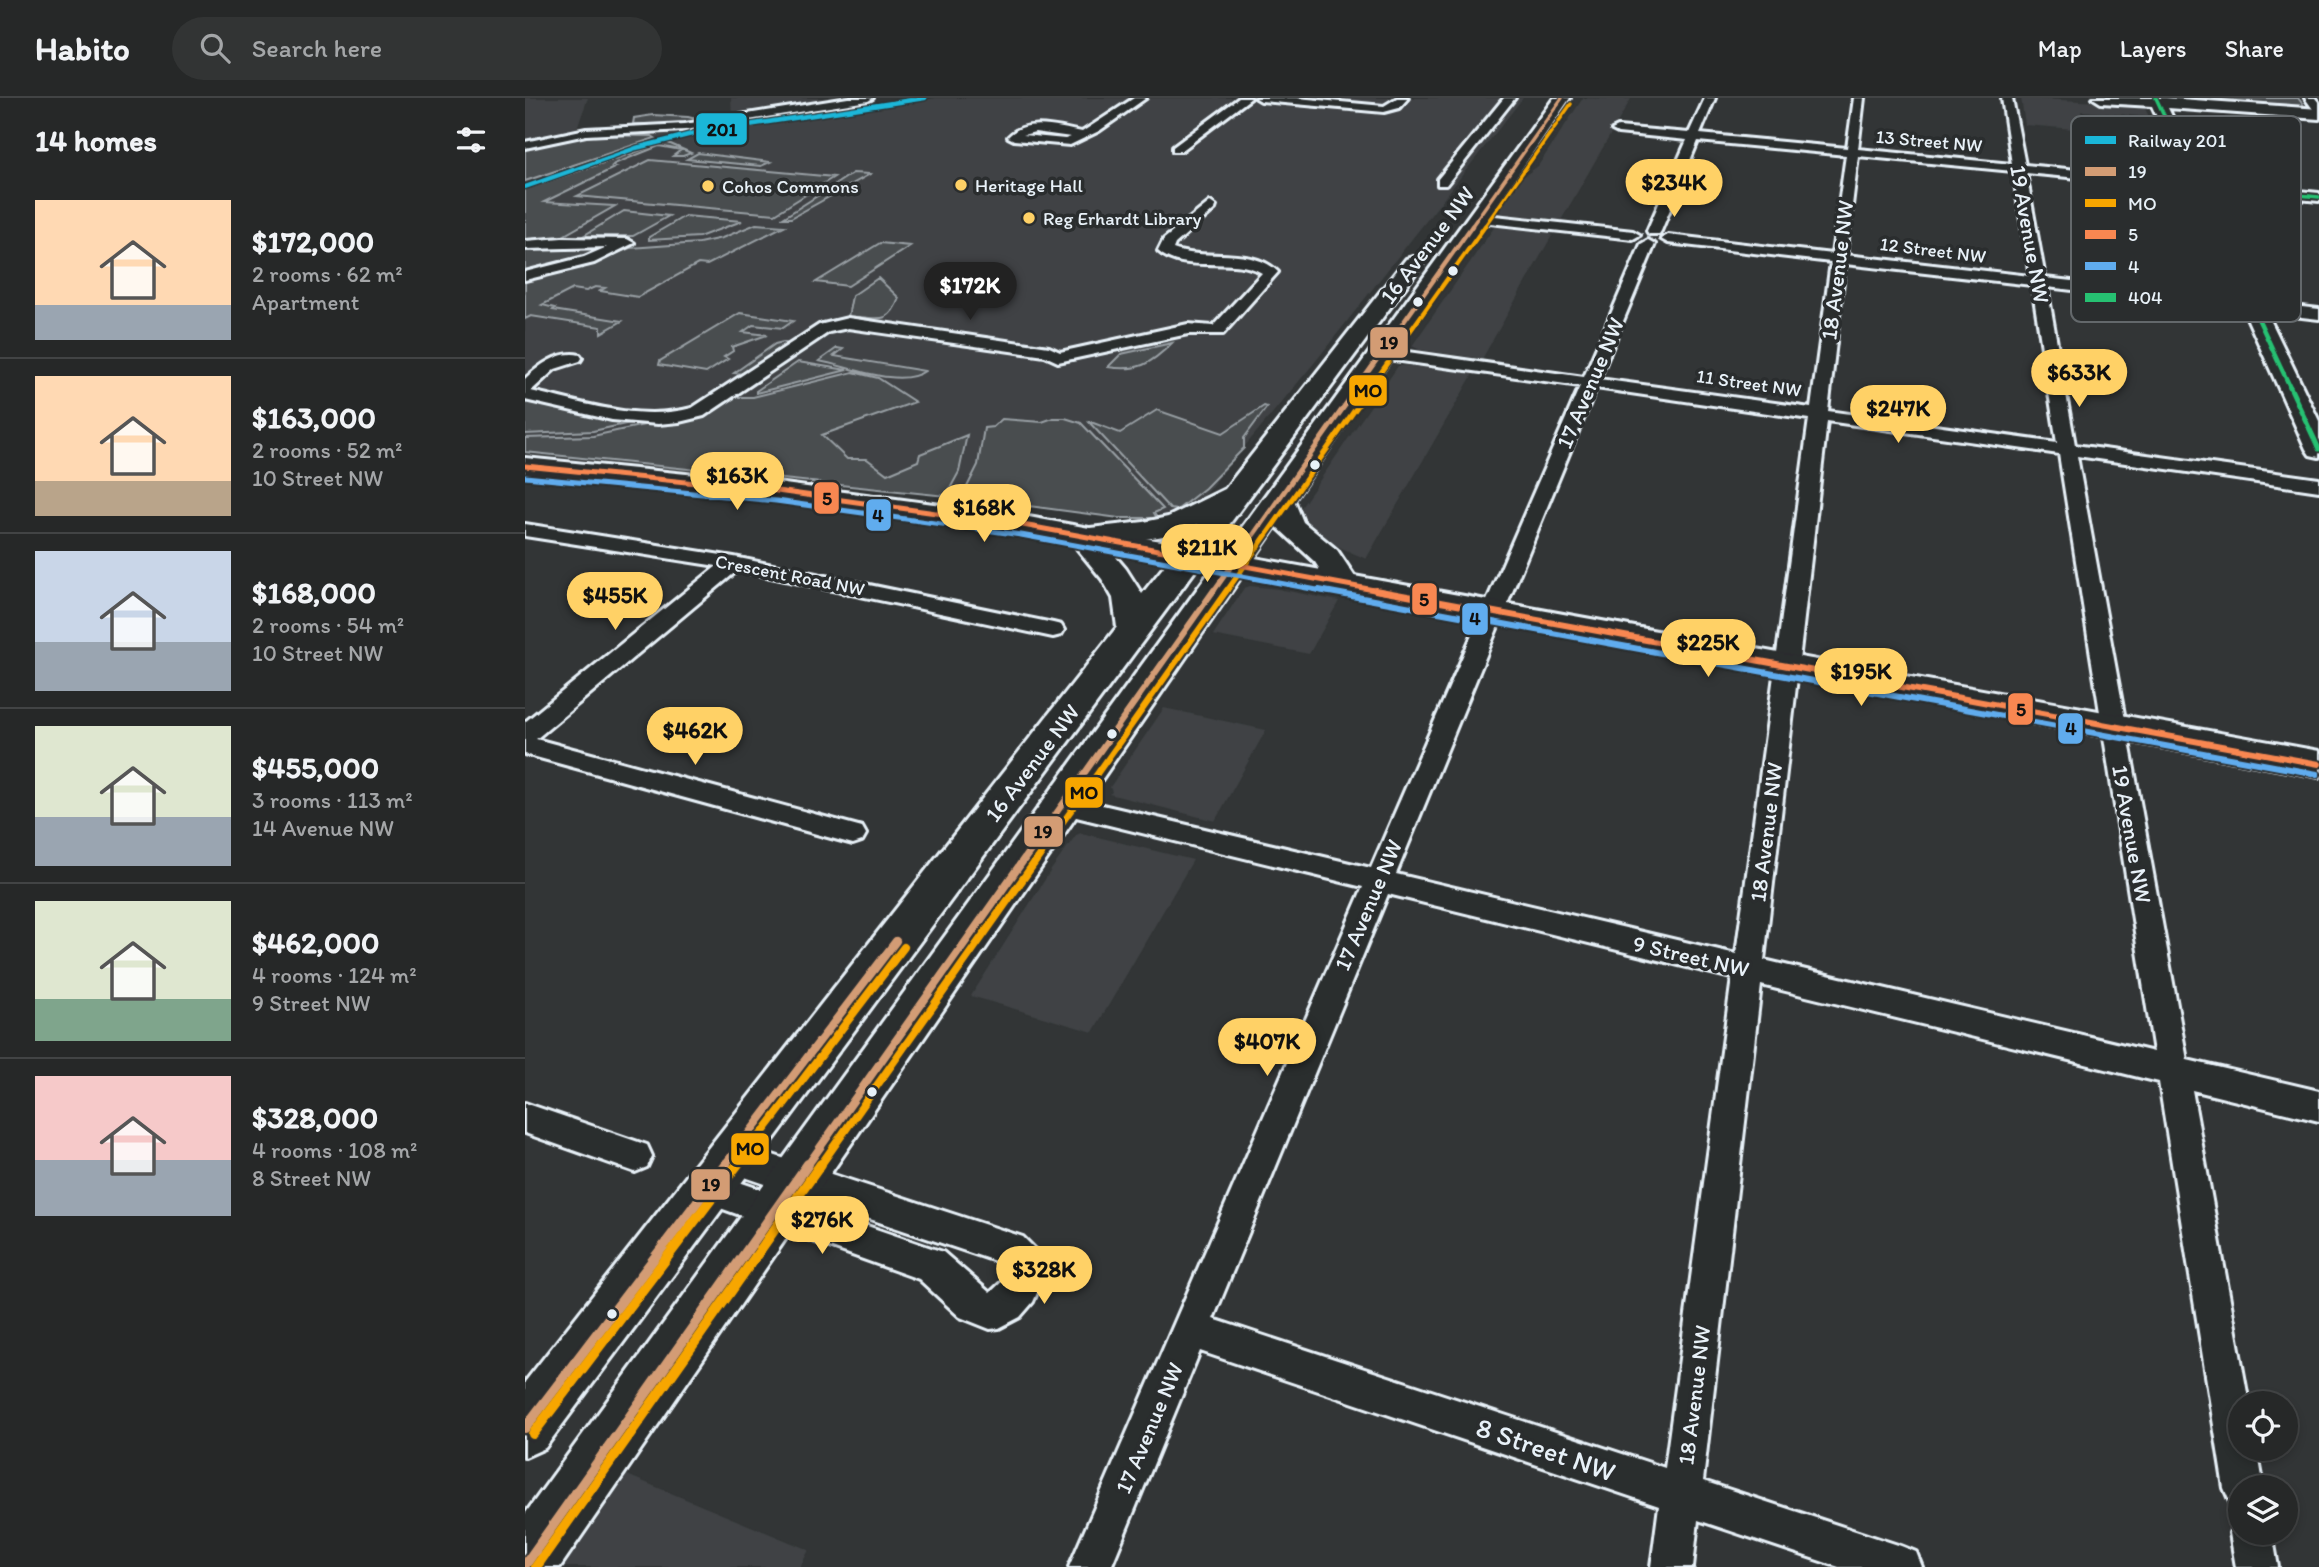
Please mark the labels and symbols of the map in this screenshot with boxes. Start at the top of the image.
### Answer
line badge: 201 [695,112,748,146]
legend [2071,116,2301,322]
text: 201 [707,118,737,141]
street label: 13 Street NW [1875,125,1983,157]
text: Railway 201 [2128,129,2226,152]
pin: $234K [1625,159,1723,219]
text: 19 [2128,160,2147,183]
street label: 19 Avenue NW [2004,163,2056,306]
place label: Heritage Hall [975,174,1084,197]
place label: Cohos Commons [722,175,859,198]
marker: Heritage Hall [953,177,969,193]
marker: Cohos Commons [700,178,716,194]
street label: 16 Avenue NW [1374,180,1481,309]
text: MO [2128,192,2157,215]
street label: 18 Avenue NW [1815,198,1860,342]
place label: Reg Erhardt Library [1043,207,1202,230]
marker: Reg Erhardt Library [1021,210,1037,226]
text: 5 [2128,223,2138,246]
street label: 12 Street NW [1879,232,1987,268]
text: 4 [2128,255,2139,278]
pin: $172K [921,262,1019,322]
unlabelled marker [1446,264,1460,278]
text: 404 [2128,286,2163,309]
unlabelled marker [1411,295,1425,309]
street label: 17 Avenue NW [1550,313,1630,453]
line badge: 19 [1369,326,1409,359]
text: 19 [1380,331,1398,354]
pin: $633K [2030,350,2128,409]
street label: 11 Street NW [1695,364,1803,402]
line badge: MO [1348,374,1388,407]
text: MO [1354,379,1383,402]
pin: $247K [1849,386,1947,445]
pin: $163K [688,452,786,512]
unlabelled marker [1308,458,1322,472]
line badge: 5 [813,481,840,515]
pin: $168K [935,484,1033,544]
text: 5 [822,487,832,510]
line badge: 4 [865,498,892,532]
text: 4 [872,504,884,527]
pin: $211K [1158,524,1256,584]
street label: Crescent Road NW [713,549,867,601]
pin: $455K [566,573,664,632]
line badge: 5 [1411,582,1438,616]
text: 5 [1419,588,1429,611]
line badge: 4 [1461,602,1489,636]
text: 4 [1469,607,1481,630]
pin: $225K [1659,620,1757,679]
pin: $195K [1812,648,1910,708]
line badge: 5 [2007,692,2034,726]
street label: 16 Avenue NW [979,698,1086,827]
text: 5 [2016,698,2026,721]
pin: $462K [646,708,744,767]
line badge: 4 [2057,712,2084,745]
text: 4 [2065,717,2077,740]
unlabelled marker [1105,727,1119,741]
street label: 18 Avenue NW [1744,760,1789,904]
street label: 19 Avenue NW [2106,763,2158,906]
line badge: MO [1064,776,1104,809]
text: MO [1070,781,1099,804]
line badge: 19 [1023,815,1064,848]
text: 19 [1034,820,1052,843]
street label: 17 Avenue NW [1328,835,1408,975]
street label: 9 Street NW [1630,929,1752,983]
pin: $407K [1218,1018,1316,1078]
unlabelled marker [865,1085,879,1099]
line badge: MO [730,1132,770,1166]
text: MO [736,1137,765,1160]
line badge: 19 [690,1168,731,1201]
text: 19 [702,1173,720,1196]
pin: $276K [773,1196,871,1256]
pin: $328K [995,1246,1093,1306]
unlabelled marker [605,1307,619,1321]
street label: 18 Avenue NW [1672,1323,1717,1467]
street label: 17 Avenue NW [1109,1358,1189,1498]
street label: 8 Street NW [1472,1409,1620,1489]

